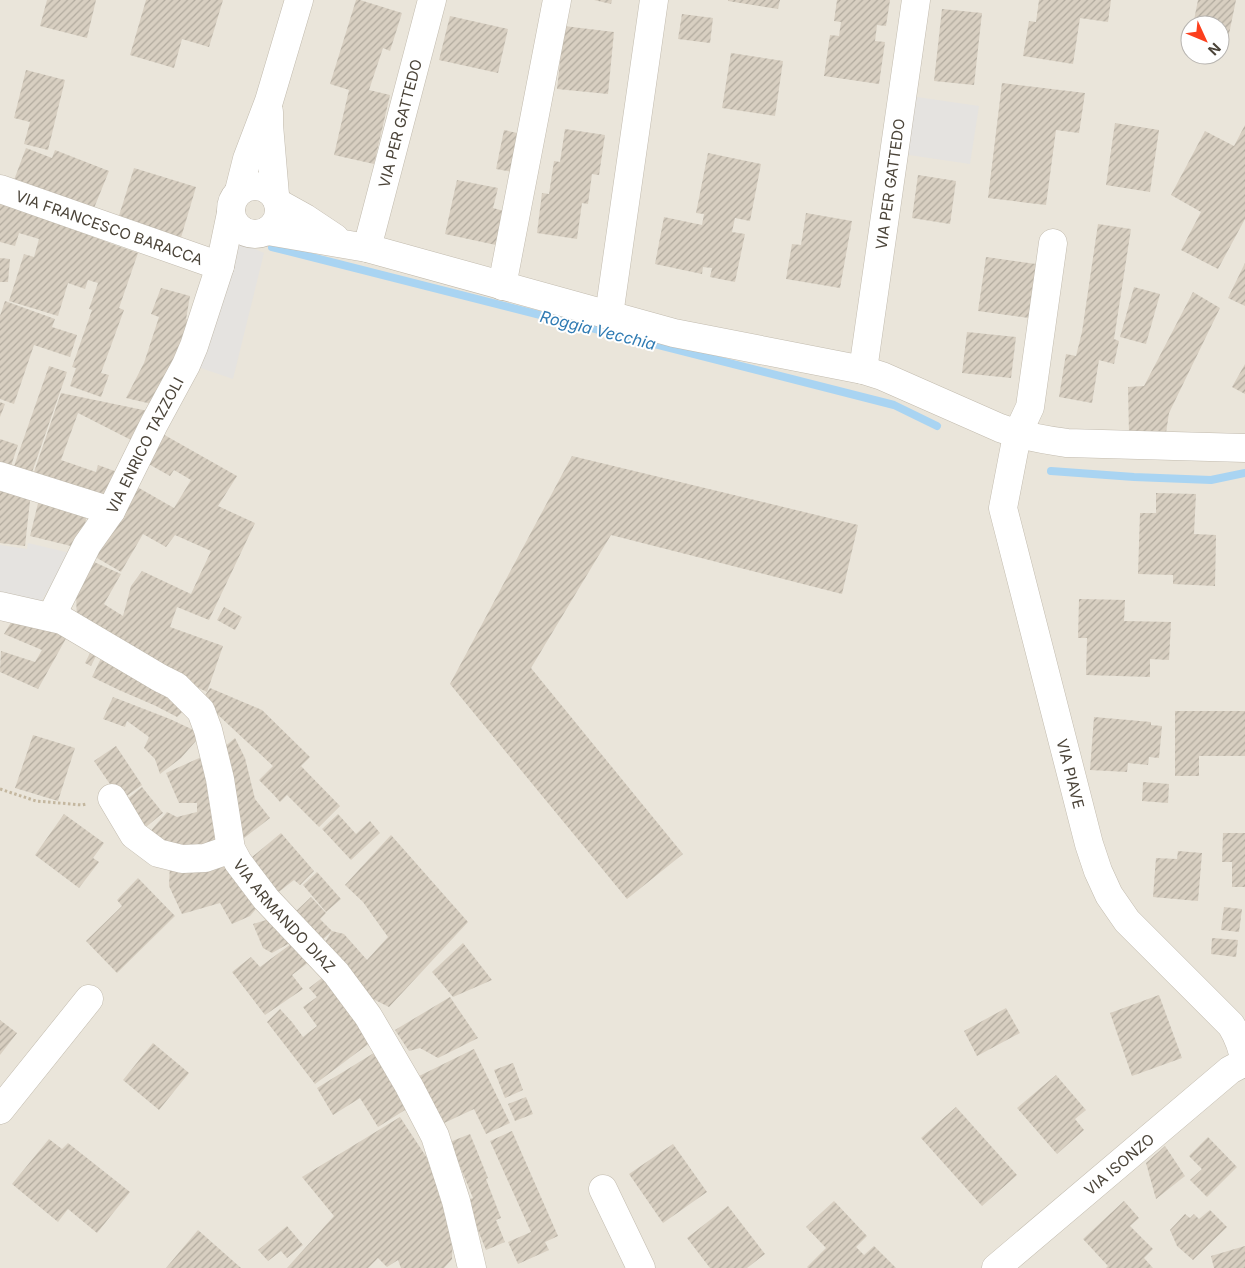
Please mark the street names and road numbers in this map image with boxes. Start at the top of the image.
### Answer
street label: VIA PER GATTEDO [374,57,426,190]
street label: VIA PER GATTEDO [871,117,908,251]
street label: VIA FRANCESCO BARACCA [13,186,206,269]
street label: VIA ENRICO TAZZOLI [102,374,187,517]
street label: VIA PIAVE [1053,737,1089,811]
street label: VIA ARMANDO DIAZ [229,855,340,976]
street label: VIA ISONZO [1080,1129,1158,1199]

